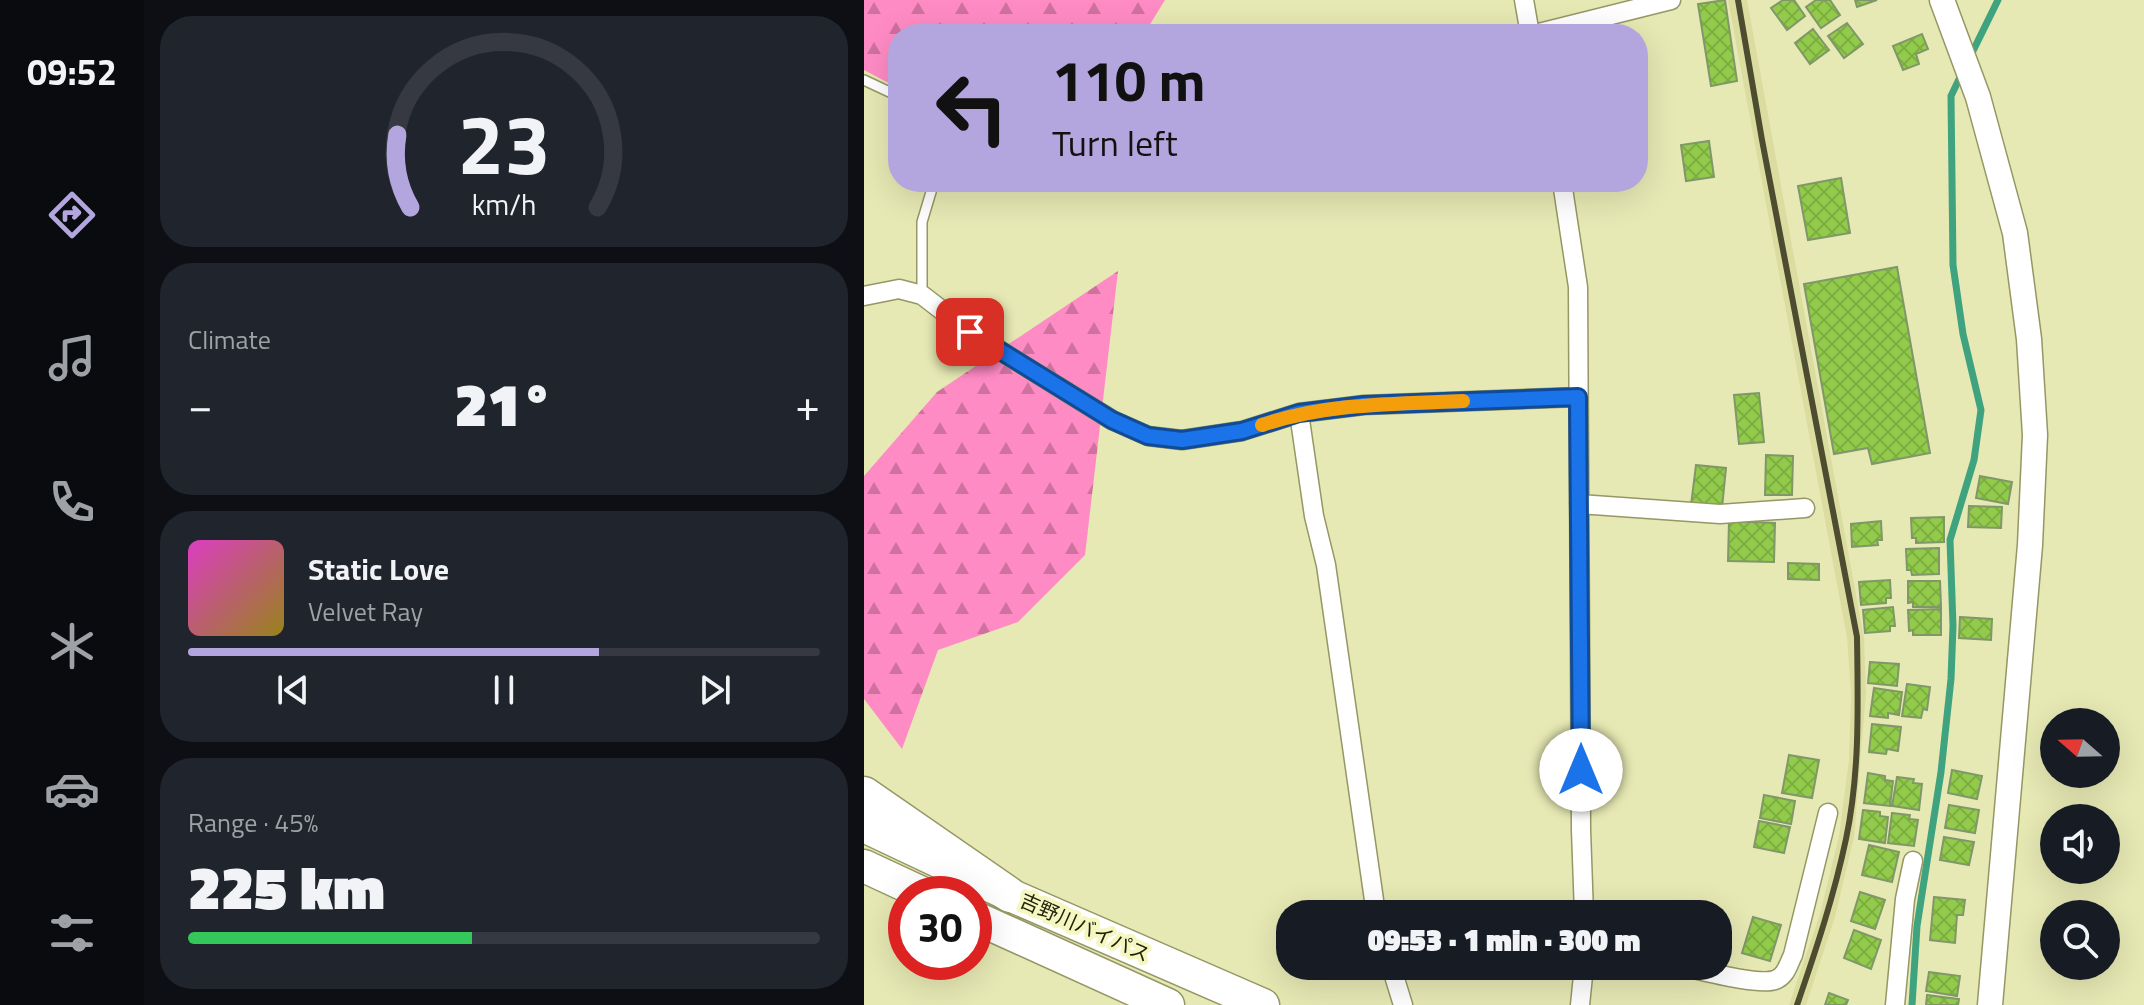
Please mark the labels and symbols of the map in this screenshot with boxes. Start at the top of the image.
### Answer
pin [936,298,1004,366]
north arrow [2040,708,2120,788]
position arrow [1539,728,1623,812]
speed limit sign: 30 [888,876,992,980]
street label: 吉野川バイパス [1015,884,1155,970]

